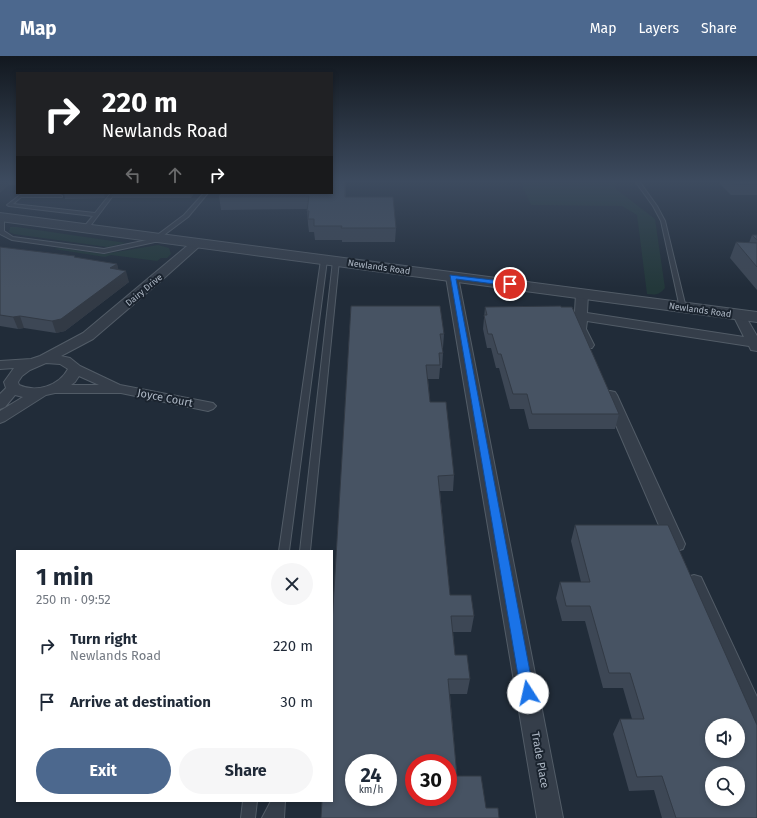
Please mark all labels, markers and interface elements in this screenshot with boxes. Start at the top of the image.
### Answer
text: Map [20,17,57,40]
text: Map [590,20,616,37]
text: Layers [638,20,679,37]
text: Share [701,20,737,37]
text: 220 m [102,86,178,119]
icon: right [36,88,88,140]
text: Newlands Road [102,120,228,142]
icon: left [122,164,144,186]
icon: ahead [164,164,186,186]
icon: right [206,164,228,186]
street label: Newlands Road [347,258,411,276]
pin [493,267,527,301]
street label: Dairy Drive [124,272,164,308]
icon: arrive [499,273,521,295]
street label: Newlands Road [668,301,732,319]
street label: Joyce Court [136,386,194,410]
text: 1 min [36,563,94,591]
button: close [271,563,313,605]
text: 250 m · 09:52 [36,592,111,607]
text: Turn right [70,630,137,648]
icon: right [36,635,58,657]
text: 220 m [273,637,313,655]
text: Newlands Road [70,648,161,663]
position arrow [507,672,549,714]
icon: arrive [36,691,58,713]
text: Arrive at destination [70,693,211,711]
text: 30 m [280,693,313,711]
map controls [705,718,745,806]
button: sound [705,718,745,758]
street label: Trade Place [529,731,551,789]
button: Exit [36,748,171,794]
button: Share [179,748,313,794]
speed limit sign: 30 [405,754,457,806]
text: 24 [360,763,382,787]
button: search [705,766,745,806]
text: km/h [359,784,383,796]

